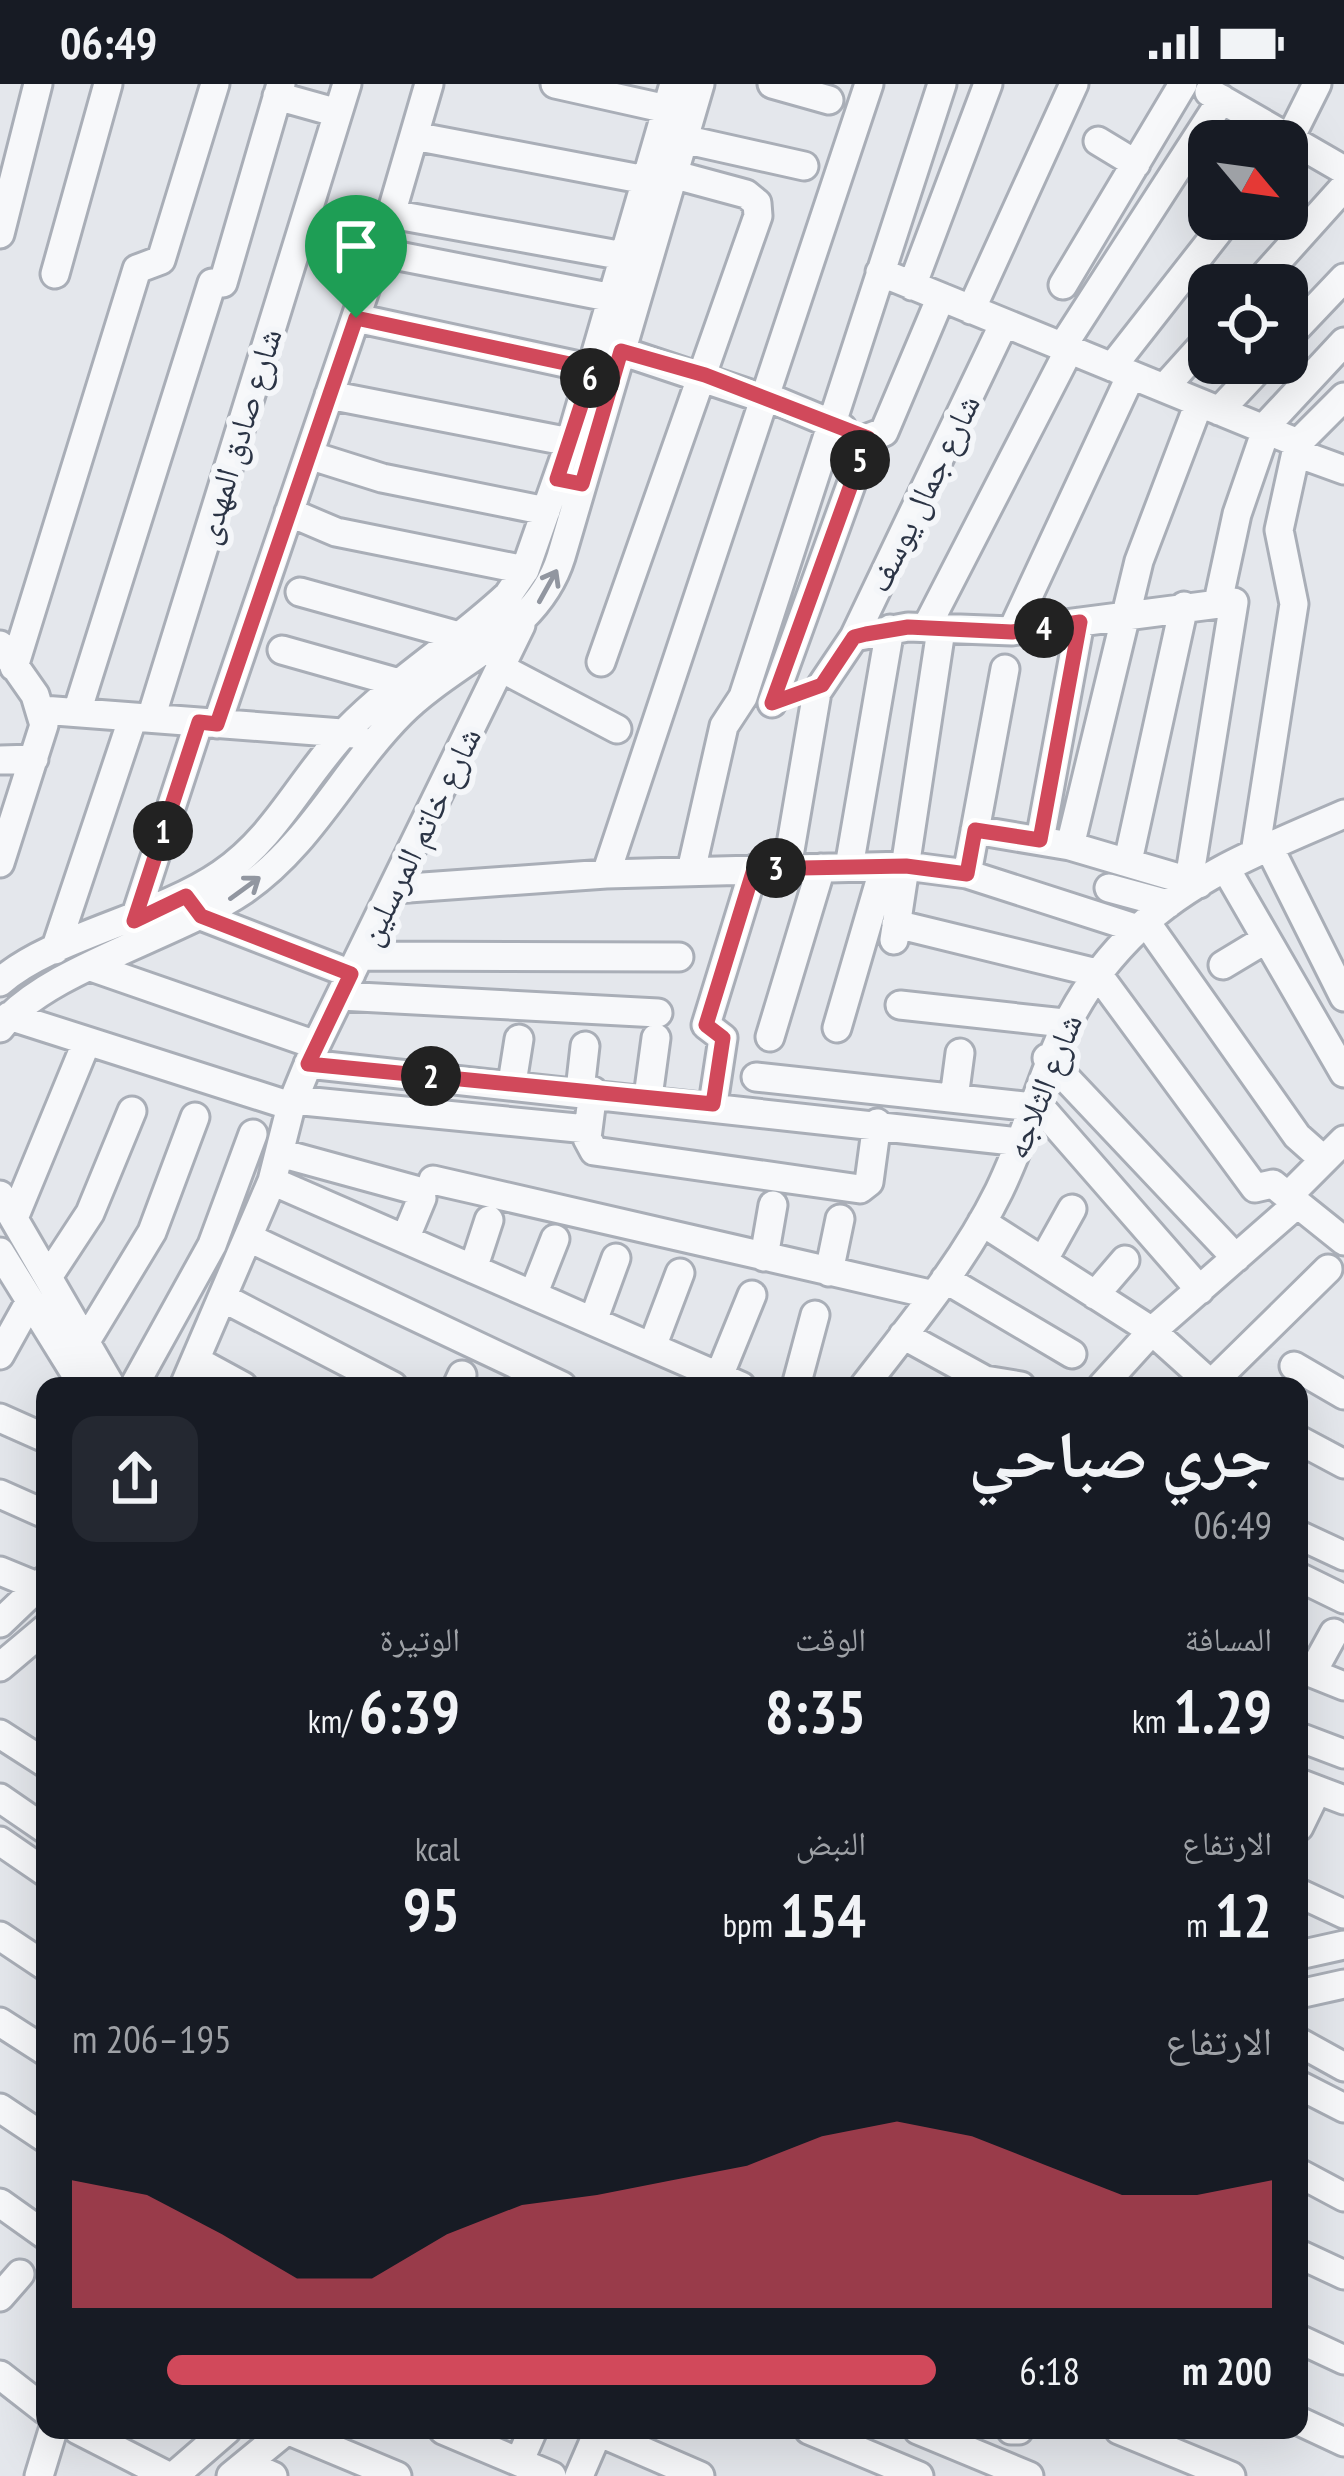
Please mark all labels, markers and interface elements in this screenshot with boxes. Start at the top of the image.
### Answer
text: 06:49 [60,13,157,71]
north arrow [1188,120,1308,240]
map controls [1188,120,1308,384]
pin [305,195,407,318]
icon: arrive [323,213,389,279]
button: locate [1188,264,1308,384]
street label: شارع صادق المهدى [184,323,291,549]
pin: 6 [560,348,620,408]
text: 6 [582,356,598,399]
street label: شارع جمال يوسف [856,387,989,599]
pin: 5 [830,430,890,490]
text: 5 [852,438,868,481]
one-way arrow [537,569,560,604]
pin: 4 [1014,598,1074,658]
text: 4 [1036,606,1052,649]
street label: شارع خاتم المرسلين [347,720,492,953]
pin: 1 [133,801,193,861]
text: 1 [155,809,171,852]
pin: 3 [746,838,806,898]
text: 3 [768,846,784,889]
one-way arrow [228,875,261,901]
street label: شارع الثلاجه [994,1007,1091,1165]
pin: 2 [401,1046,461,1106]
text: 2 [423,1054,439,1097]
text: جري صباحي [968,1411,1272,1496]
button: share [72,1416,198,1542]
text: 06:49 [1194,1499,1272,1550]
text: الوتيرة [380,1617,460,1660]
text: الوقت [795,1617,866,1660]
text: المسافة [1185,1617,1272,1660]
text: 6:39 [359,1672,460,1750]
text: 8:35 [765,1672,866,1750]
text: 1.29 [1173,1672,1272,1750]
text: /km [308,1699,359,1742]
text: km [1132,1699,1173,1742]
text: النبض [796,1821,866,1864]
text: الارتفاع [1182,1821,1272,1864]
text: kcal [415,1827,460,1870]
text: 95 [403,1870,460,1948]
text: 154 [780,1876,866,1954]
text: 12 [1215,1876,1272,1954]
text: bpm [723,1903,780,1946]
text: m [1186,1903,1215,1946]
text: 195–206 m [72,2013,232,2064]
text: الارتفاع [1166,2015,1272,2066]
text: 6:18 [1019,2345,1080,2396]
text: 200 m [1182,2345,1272,2396]

